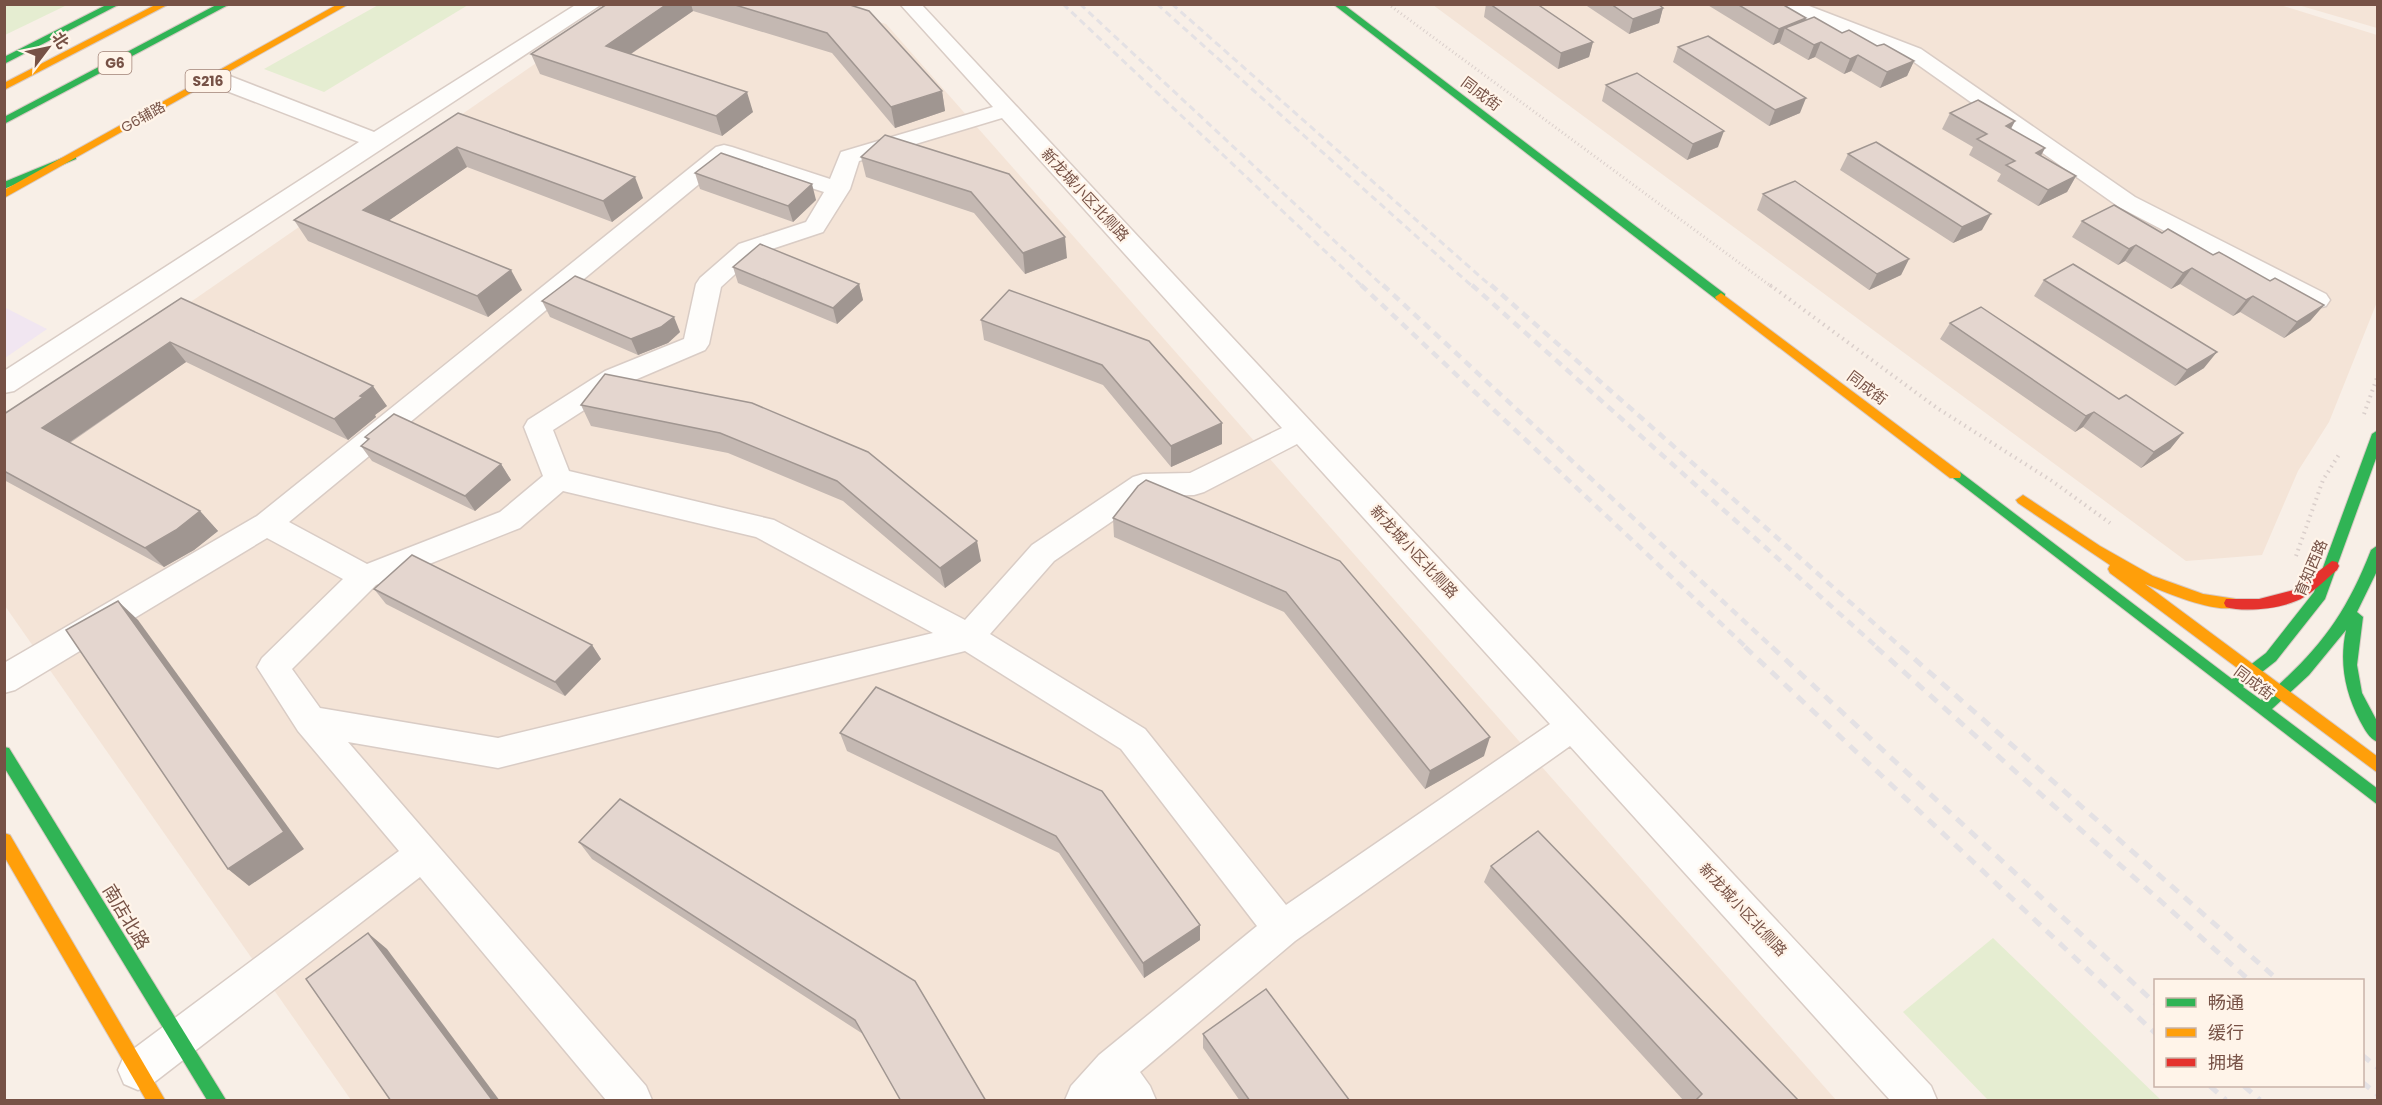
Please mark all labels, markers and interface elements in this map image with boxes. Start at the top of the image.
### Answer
north arrow [18,18,78,78]
text: 北 [46,27,74,53]
road number: G6 [98,52,132,74]
road number: S216 [186,70,230,92]
street label: 同成街 [1457,72,1506,116]
street label: G6辅路 [117,97,169,137]
street label: 新龙城小区北侧路 [1037,144,1134,246]
street label: 同成街 [1843,366,1892,410]
street label: 新龙城小区北侧路 [1366,501,1463,603]
street label: 育知西路 [2289,536,2332,600]
street label: 同成街 [2230,661,2279,705]
street label: 新龙城小区北侧路 [1695,859,1792,961]
street label: 南店北路 [97,879,156,954]
legend [2154,979,2364,1087]
text: 畅通 [2208,990,2244,1015]
text: 缓行 [2208,1020,2244,1045]
text: 拥堵 [2208,1050,2244,1075]

